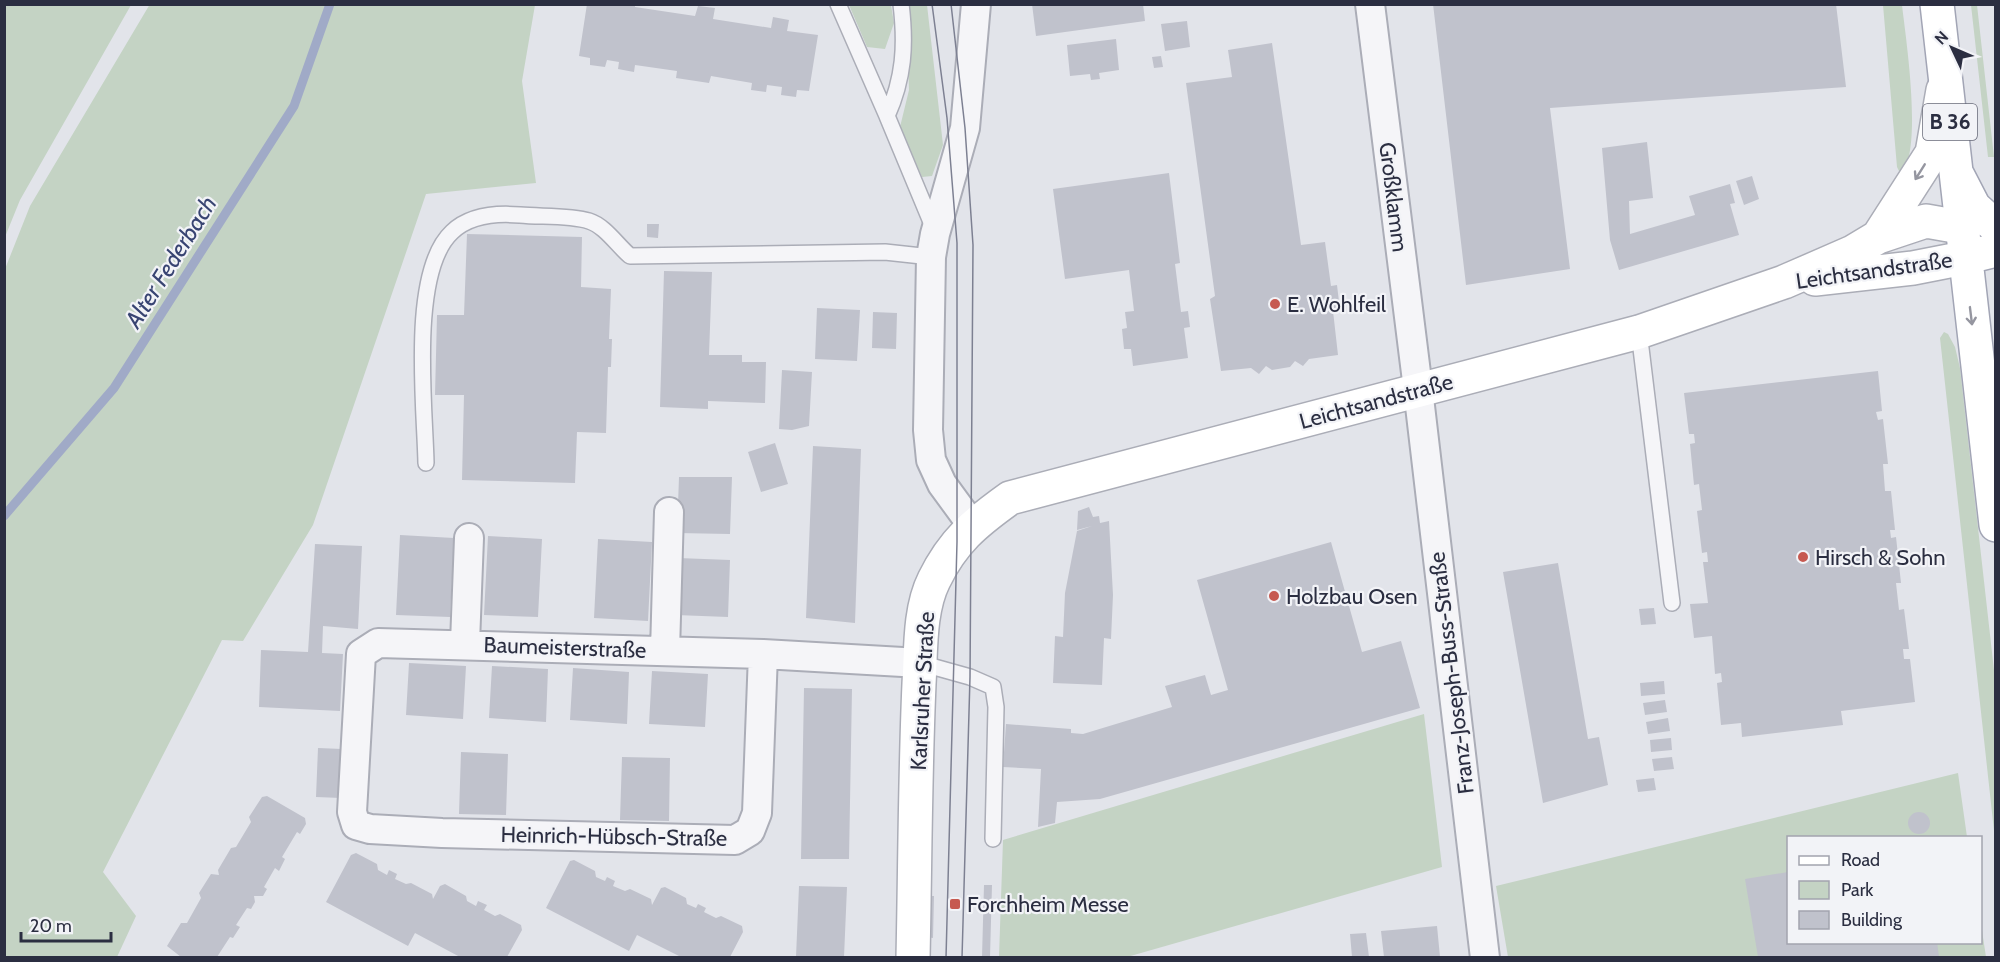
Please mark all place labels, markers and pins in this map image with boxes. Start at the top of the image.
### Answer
place label: E. Wohlfeil [1287,291,1387,318]
marker: E. Wohlfeil [1268,297,1282,311]
place label: Hirsch & Sohn [1815,544,1945,571]
marker: Hirsch & Sohn [1796,550,1810,564]
place label: Holzbau Osen [1286,583,1418,610]
marker: Holzbau Osen [1267,589,1281,603]
place label: Forchheim Messe [967,891,1129,918]
marker: Forchheim Messe [948,897,962,911]

